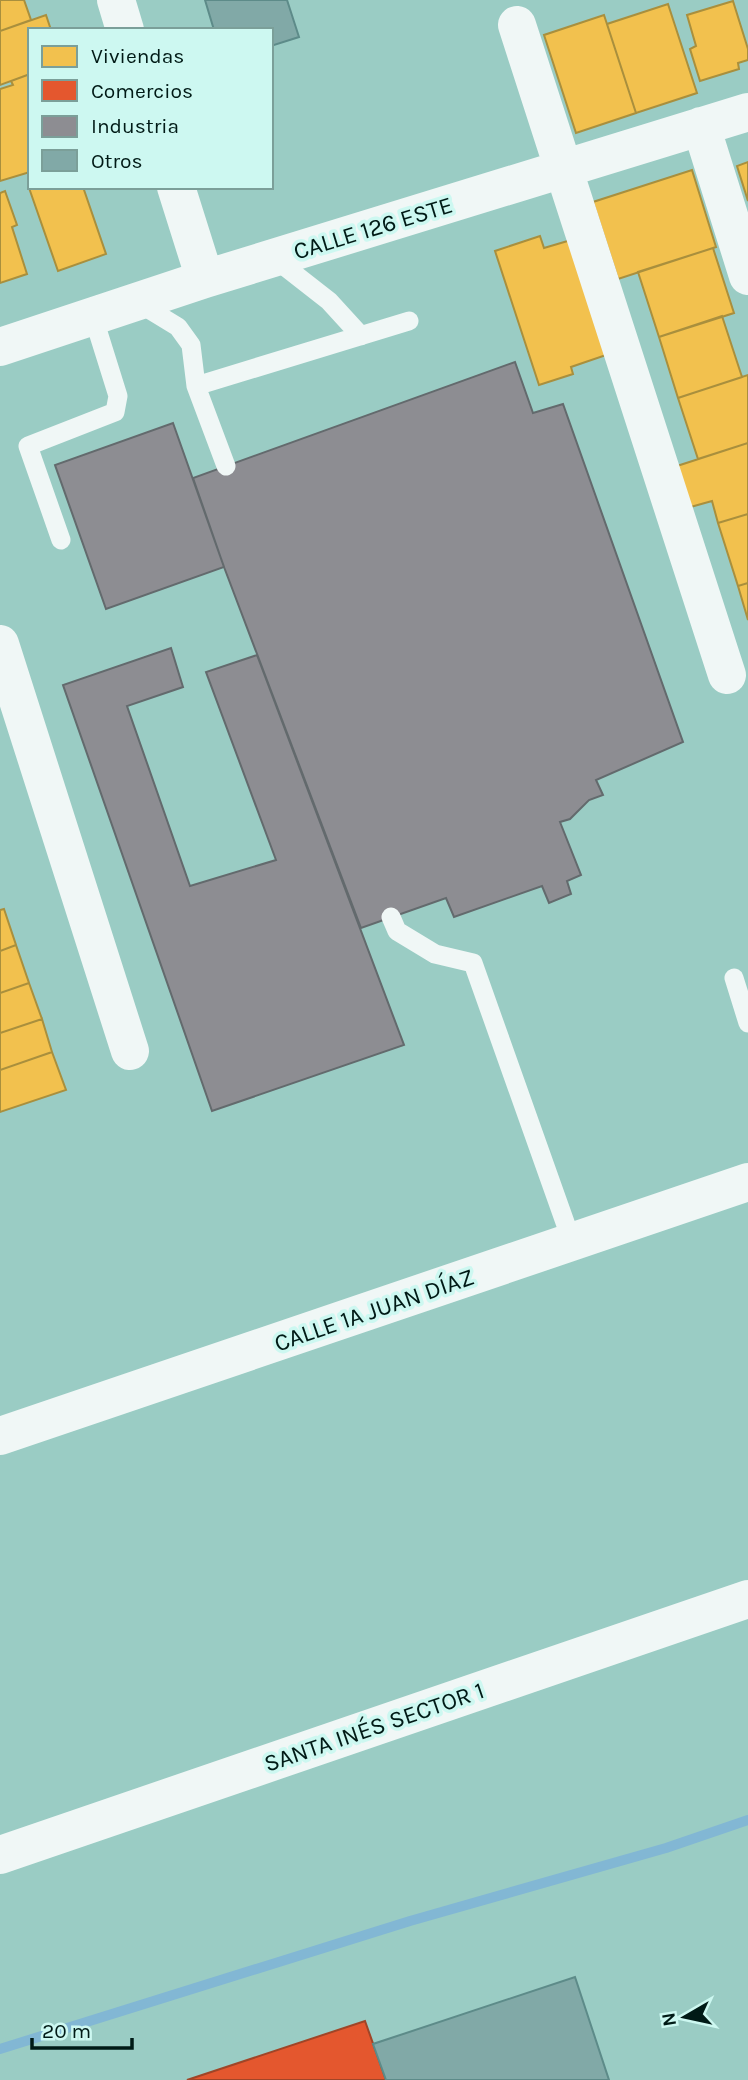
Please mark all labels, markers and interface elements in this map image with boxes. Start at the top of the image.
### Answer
legend [28,28,273,189]
text: Viviendas [91,44,184,68]
text: Comercios [91,79,193,103]
text: Industria [91,114,179,138]
text: Otros [91,149,143,173]
street label: CALLE 126 ESTE [290,191,456,265]
street label: CALLE 1A JUAN DÍAZ [270,1262,478,1357]
street label: SANTA INÉS SECTOR 1 [260,1675,488,1778]
north arrow [650,1982,720,2052]
scale bar [32,2007,131,2050]
text: N [657,2011,681,2028]
text: 20 m [42,2019,91,2043]

